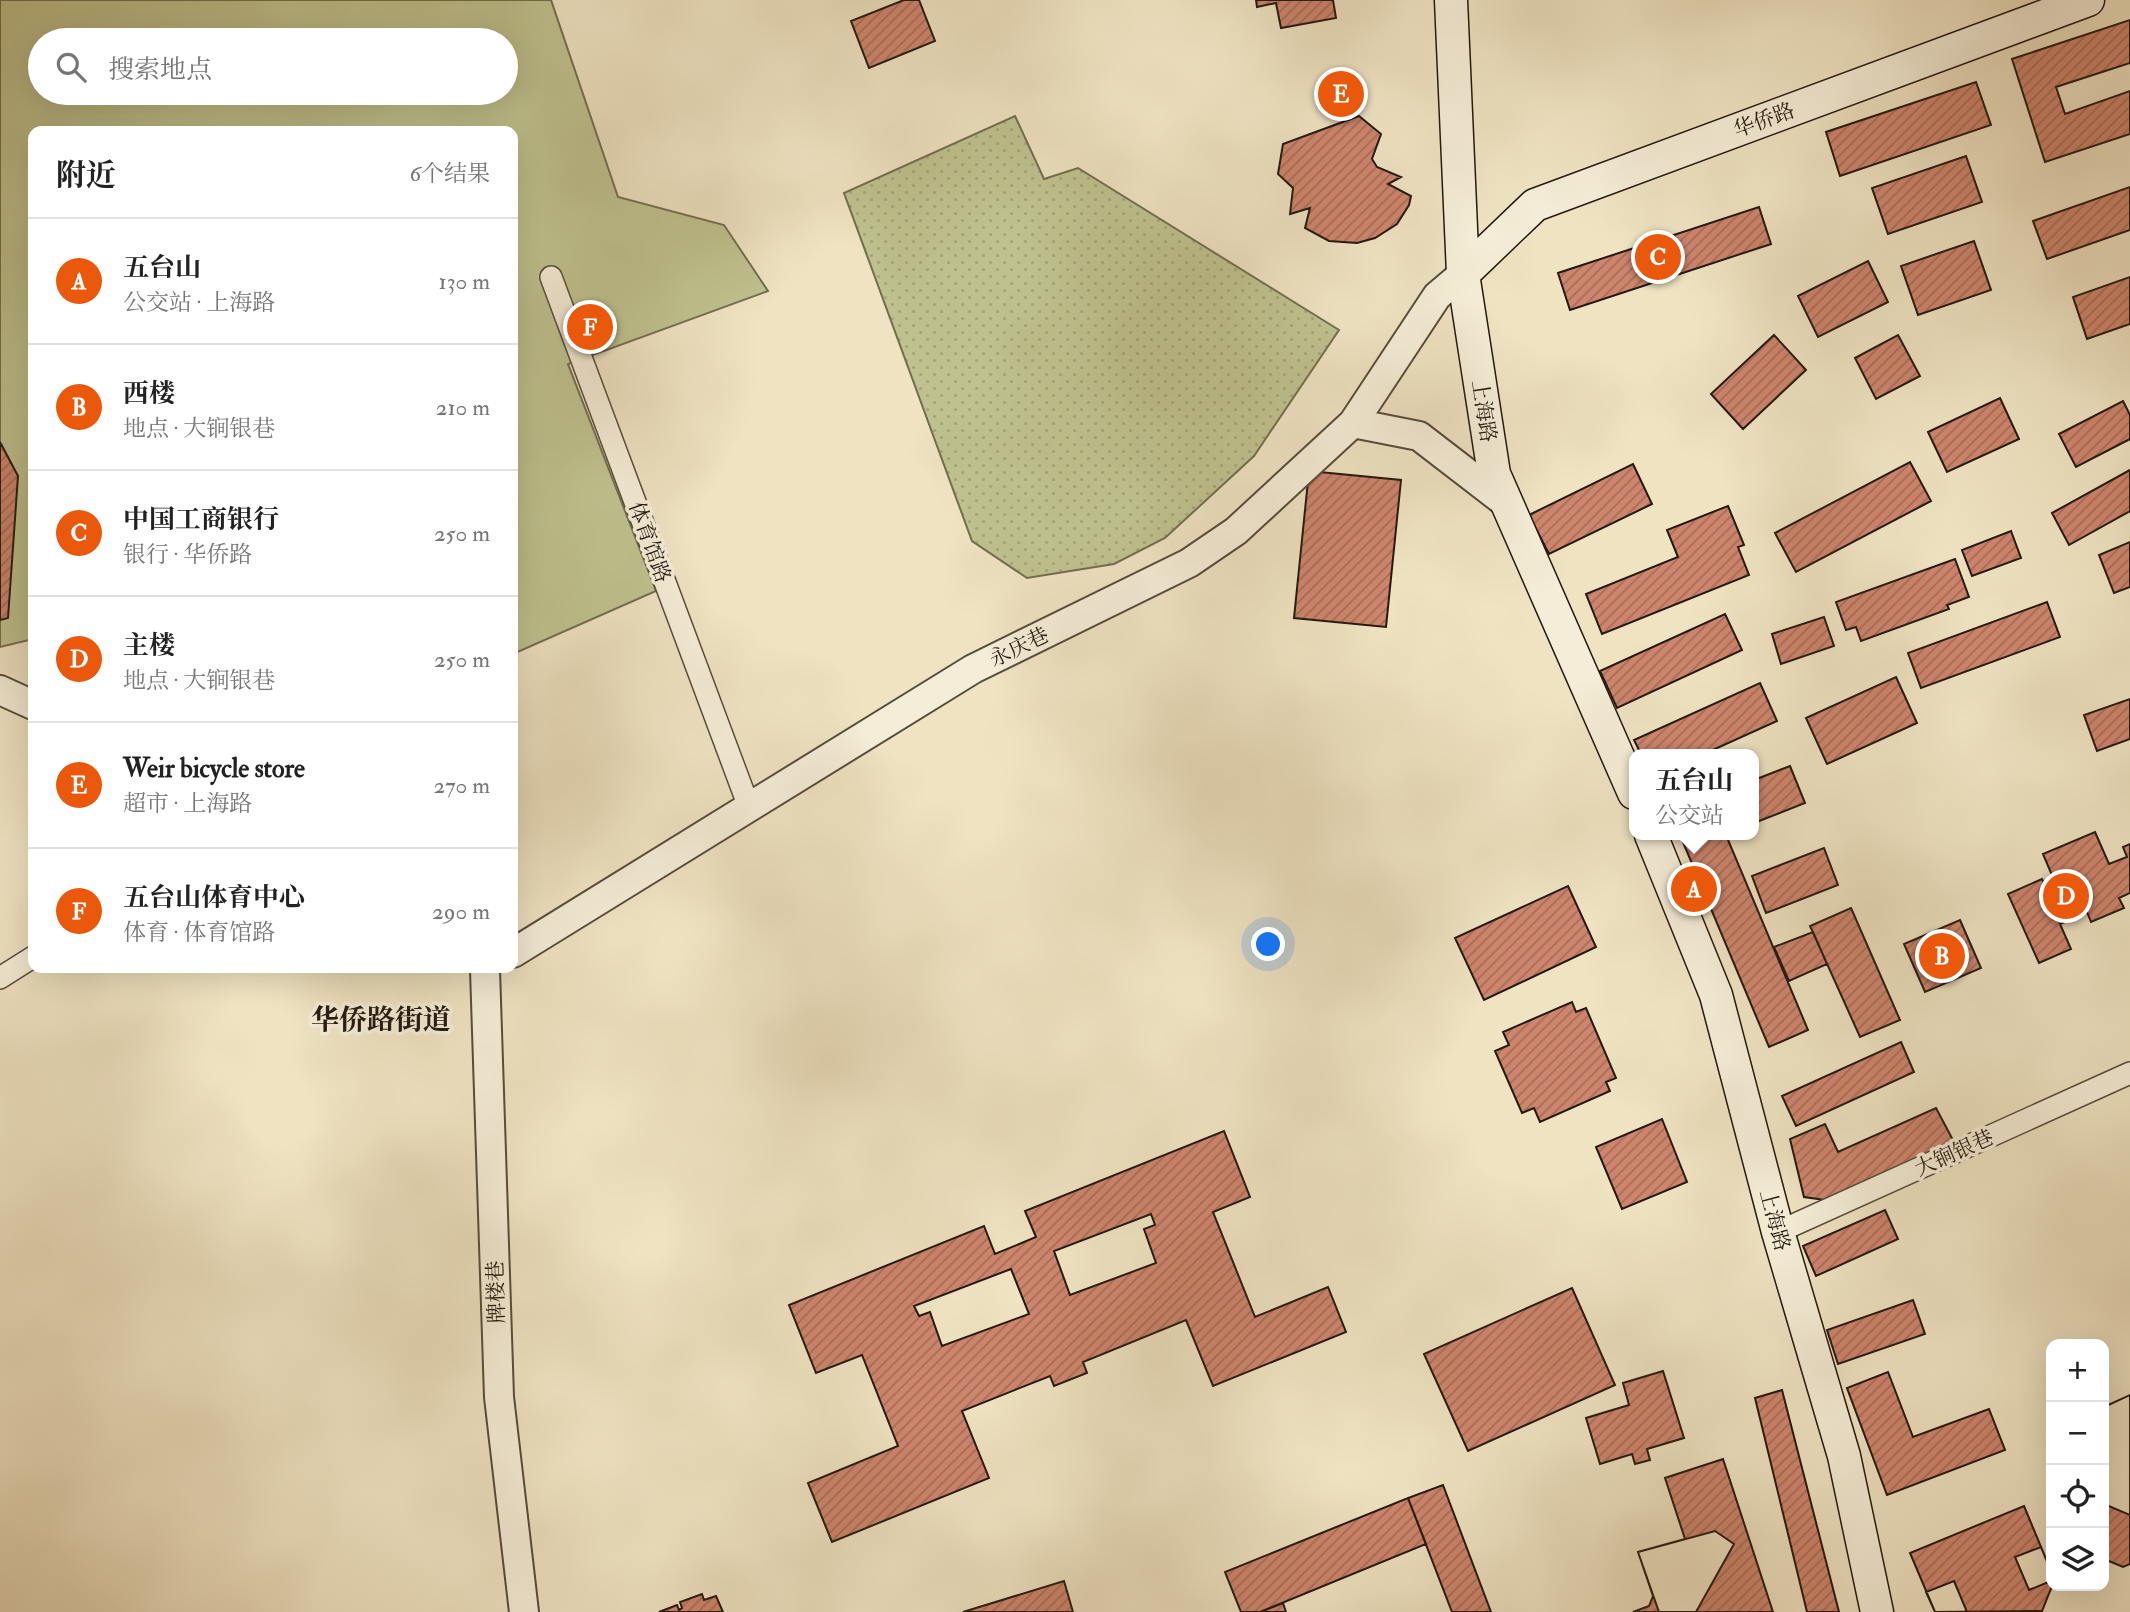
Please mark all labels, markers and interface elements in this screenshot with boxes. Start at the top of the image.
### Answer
search box [28,28,518,105]
icon: search [52,48,90,86]
text: 搜索地点 [108,54,212,86]
pin: E [1318,68,1364,120]
street label: 华侨路 [1730,97,1798,144]
text: 附近 [56,157,116,194]
text: 6个结果 [409,159,490,188]
pin: C [1635,231,1681,283]
text: 五台山 [123,252,201,284]
text: A [72,267,86,296]
text: 130 m [438,267,490,296]
text: 公交站 · 上海路 [123,288,275,317]
pin: F [567,301,613,353]
text: 西楼 [123,378,175,410]
street label: 上海路 [1465,378,1502,444]
text: B [71,393,87,422]
text: 210 m [436,393,490,422]
text: 地点 · 大锏银巷 [123,414,275,443]
street label: 体育馆路 [622,498,677,586]
text: 中国工商银行 [123,504,279,536]
text: C [71,519,87,548]
text: 250 m [434,519,490,548]
text: 银行 · 华侨路 [123,540,252,569]
street label: 永庆巷 [985,622,1053,673]
text: 主楼 [123,630,175,662]
text: D [70,645,88,674]
text: 250 m [434,645,490,674]
text: 地点 · 大锏银巷 [123,666,275,695]
popup [1629,749,1759,840]
text: Weir bicycle store [123,753,305,785]
text: 五台山 [1655,765,1733,797]
text: E [71,771,87,800]
text: 270 m [433,771,490,800]
text: 超市 · 上海路 [123,789,252,818]
text: 公交站 [1655,801,1724,830]
pin: A [1671,863,1717,915]
pin: D [2043,870,2089,922]
text: 五台山体育中心 [123,882,305,914]
text: F [72,897,86,926]
text: 290 m [432,897,490,926]
text: 体育 · 体育馆路 [123,918,275,947]
your location [1251,927,1285,961]
pin: B [1919,930,1965,982]
district label: 华侨路街道 [311,1003,451,1038]
street label: 大锏银巷 [1910,1124,1998,1183]
street label: 上海路 [1753,1186,1796,1254]
street label: 牌楼巷 [482,1260,511,1324]
map controls [2046,1339,2109,1591]
button: + [2046,1339,2109,1402]
button: − [2046,1402,2109,1465]
button: locate [2046,1465,2109,1528]
button: layers [2046,1528,2109,1591]

